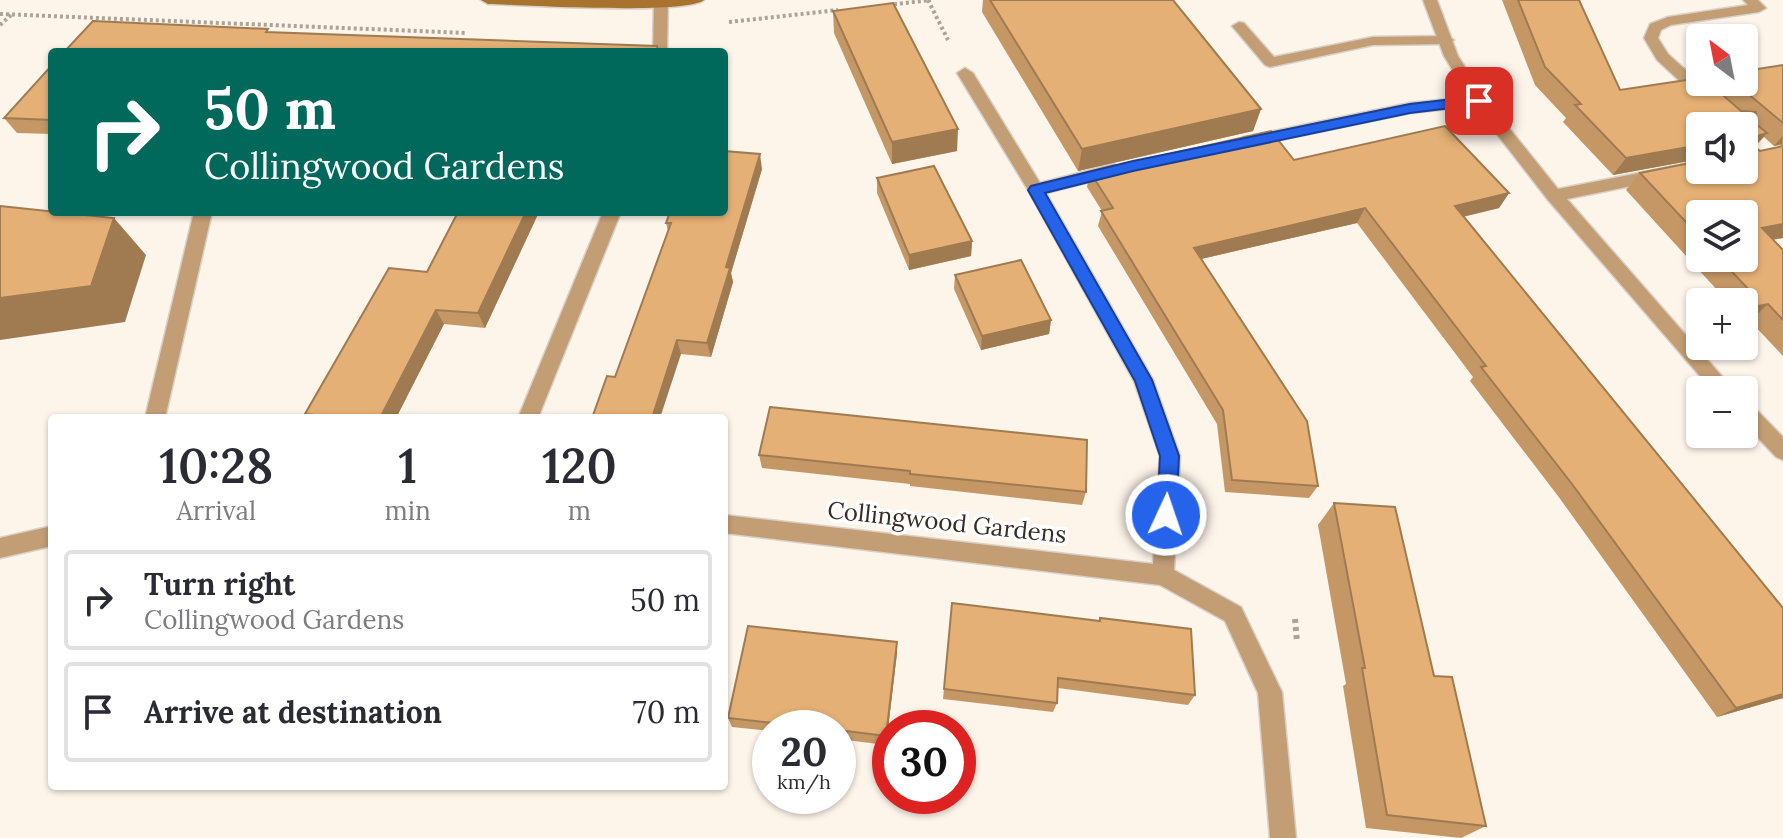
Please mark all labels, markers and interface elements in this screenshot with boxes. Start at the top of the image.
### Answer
north arrow [1686,24,1758,96]
map controls [1686,24,1758,448]
pin [1445,67,1513,135]
text: 50 m [204,73,336,144]
icon: arrive [1457,79,1501,123]
icon: right [72,80,176,184]
button: sound [1686,112,1758,184]
text: Collingwood Gardens [204,143,564,189]
button: layers [1686,200,1758,272]
button: + [1686,288,1758,360]
button: − [1686,376,1758,448]
text: 10:28 [159,435,273,496]
text: 1 [398,435,417,496]
text: 120 [542,435,617,496]
position arrow [1124,473,1208,557]
text: Arrival [177,494,256,527]
text: min [384,494,431,527]
text: m [568,494,591,527]
street label: Collingwood Gardens [826,494,1068,550]
text: Turn right [144,565,295,603]
icon: right [76,578,120,622]
text: 50 m [630,581,700,619]
text: Collingwood Gardens [144,603,404,636]
icon: arrive [76,690,120,734]
text: Arrive at destination [144,693,442,731]
text: 70 m [633,693,700,731]
speed limit sign: 30 [872,710,976,814]
text: 20 [781,726,827,777]
text: km/h [777,769,831,794]

